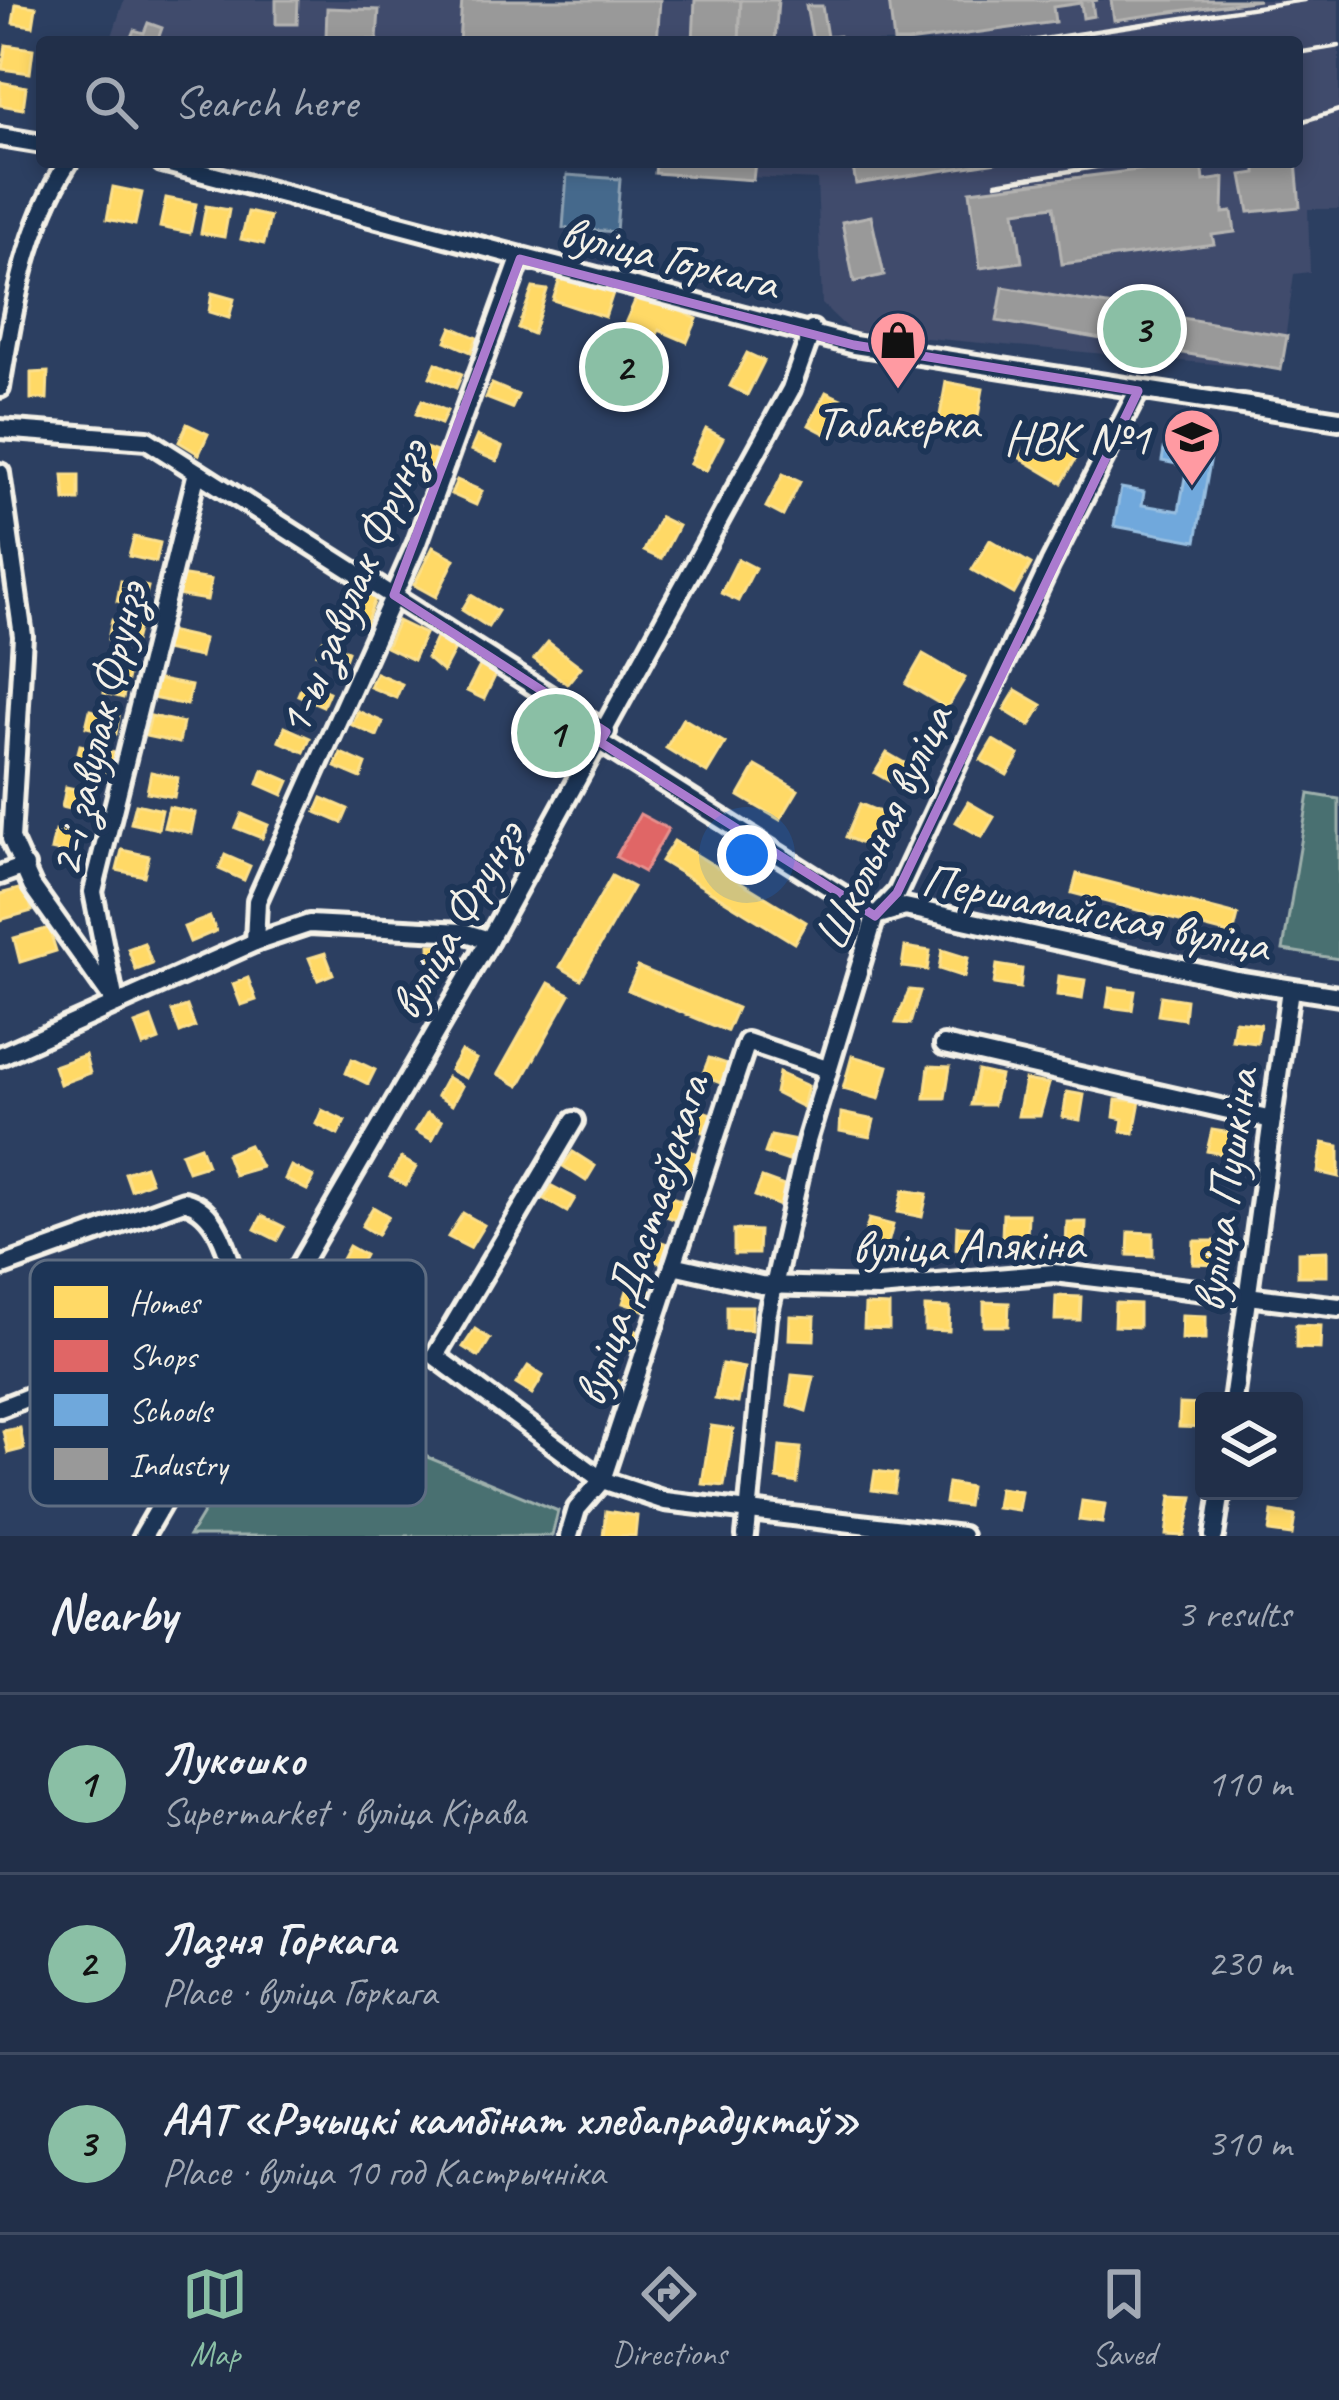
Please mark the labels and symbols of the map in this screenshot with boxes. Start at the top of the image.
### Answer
street label: вуліца Горкага [555,201,788,314]
pin: 3 [1103,284,1181,374]
shop icon: Табакерка [867,309,929,391]
pin: 2 [585,322,663,412]
place label: Табакерка [817,392,982,452]
school or university icon: НВК №1 [1161,406,1223,488]
place label: НВК №1 [1004,408,1152,468]
street label: 1-ы завулак Фрунзэ [262,427,443,745]
street label: 2-і завулак Фрунзэ [34,573,161,882]
pin: 1 [517,688,595,778]
street label: Школьная вуліца [800,693,967,960]
street label: вуліца Фрунзэ [375,807,538,1030]
your location [717,825,777,885]
street label: Першамайская вуліца [917,849,1277,976]
street label: вуліца Пушкіна [1178,1062,1272,1315]
street label: вуліца Дастаеўскага [559,1065,723,1413]
street label: вуліца Апякіна [851,1213,1088,1277]
legend [30,1260,426,1506]
text: Homes [129,1282,202,1324]
text: Shops [129,1336,199,1378]
text: Schools [129,1390,214,1432]
text: Industry [129,1444,230,1486]

